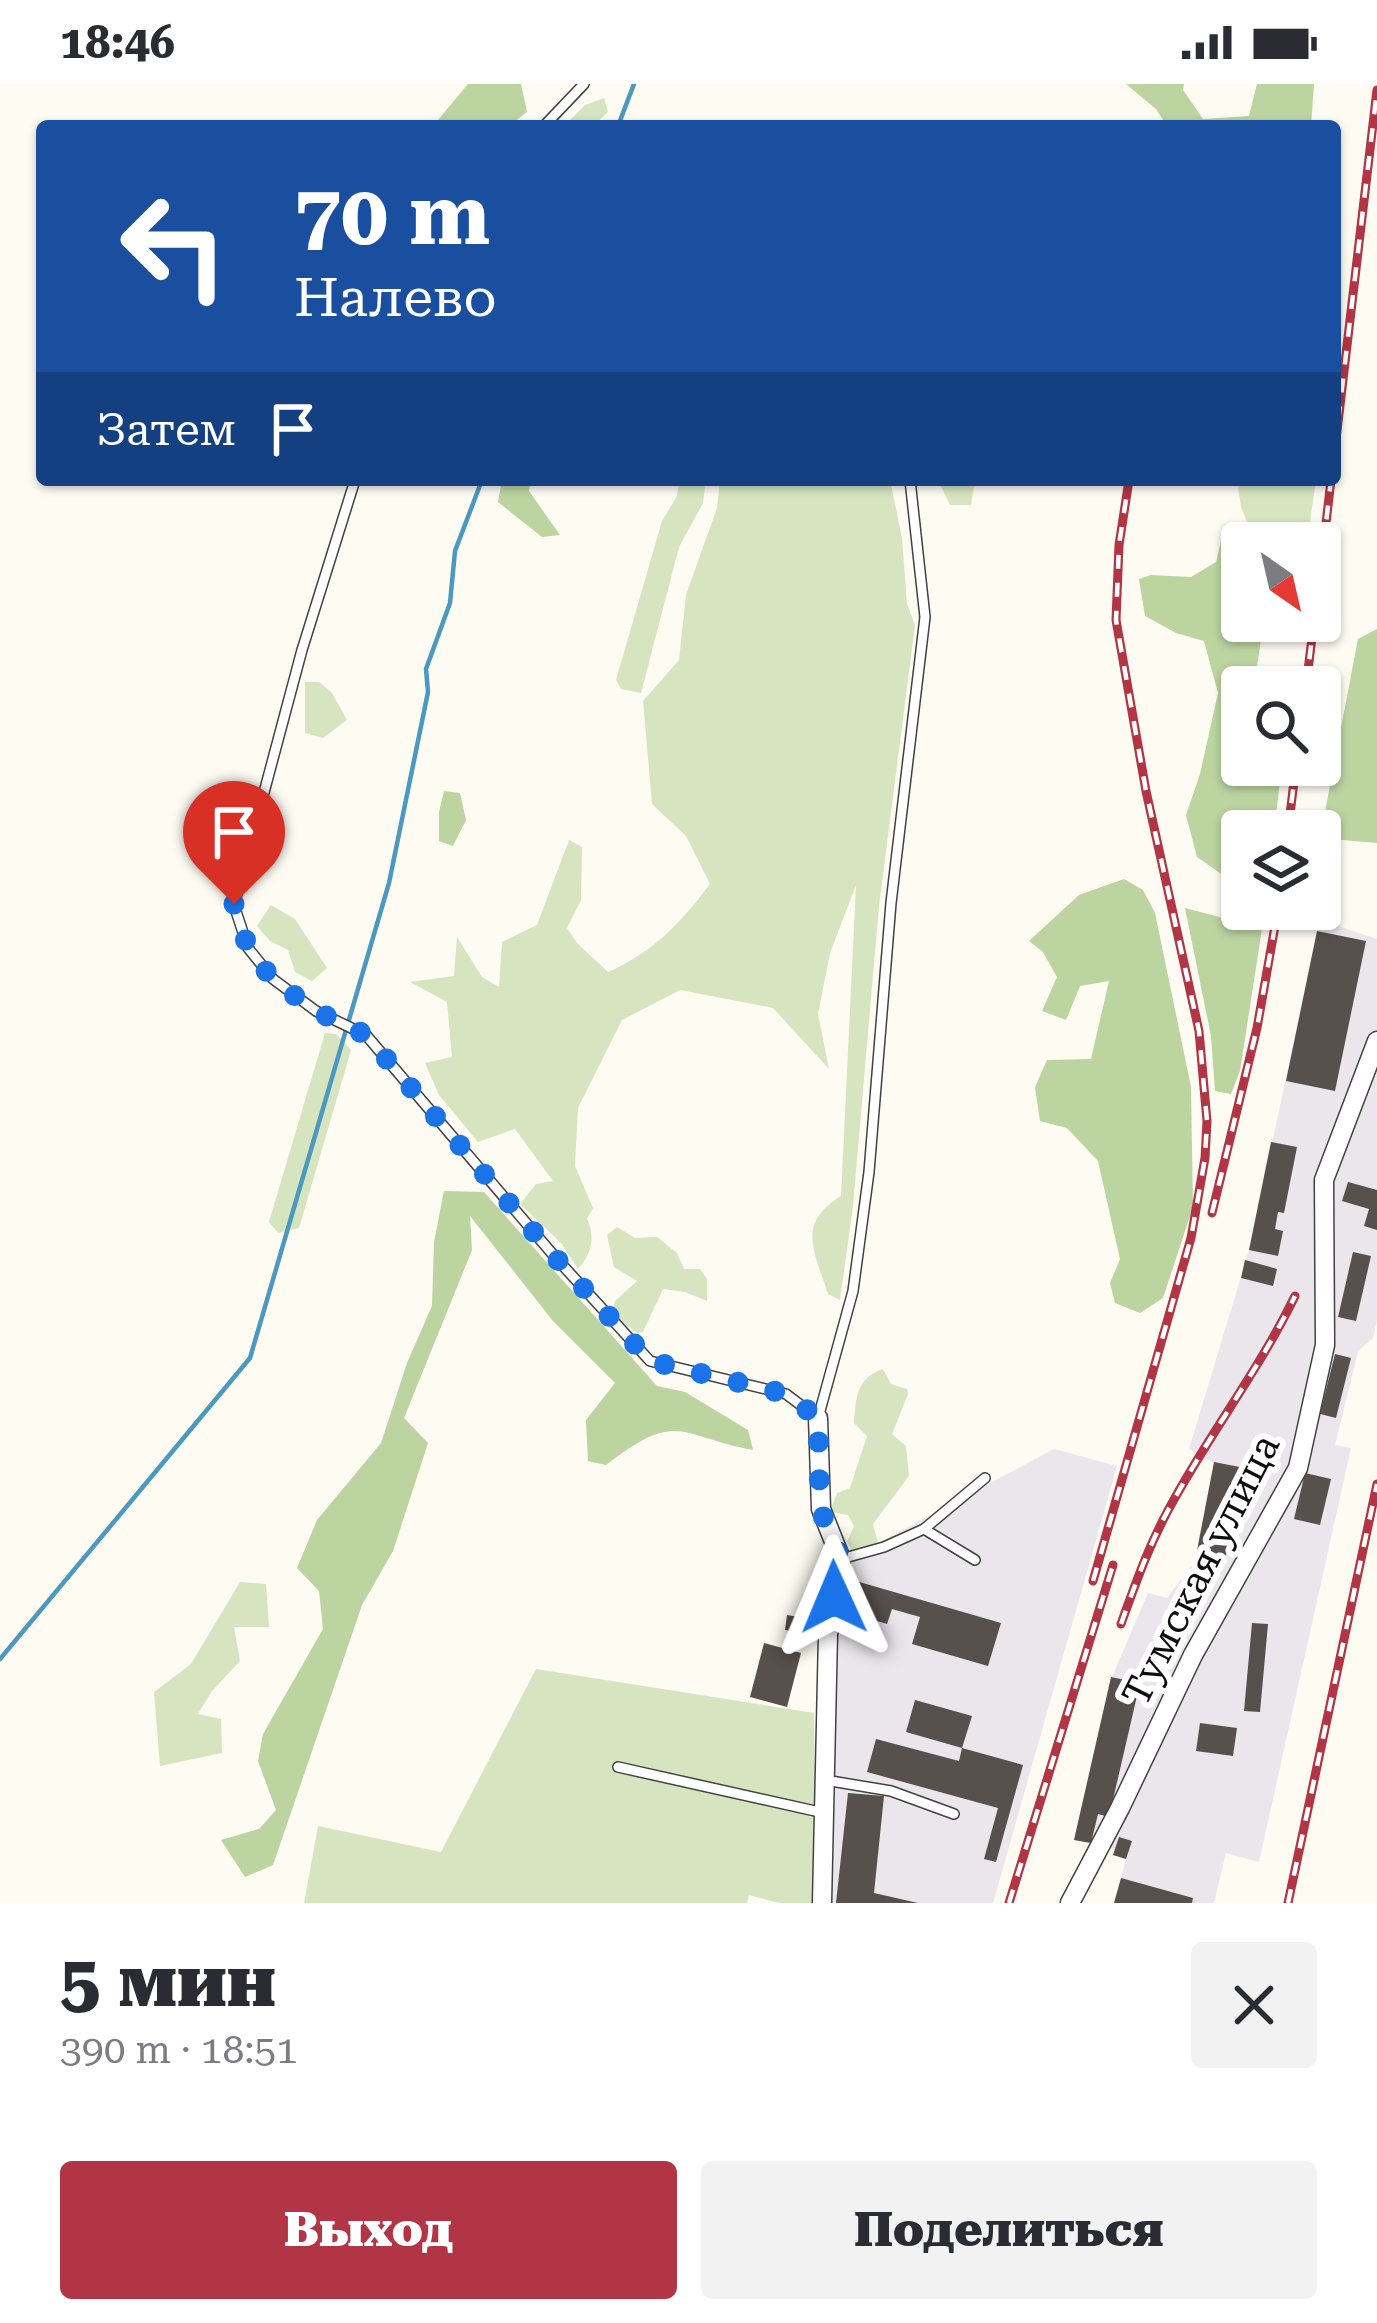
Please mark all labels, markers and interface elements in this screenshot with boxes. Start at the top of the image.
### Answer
text: 18:46 [60,16,175,69]
text: 70 m [294,166,490,264]
icon: left [96,168,252,324]
text: Налево [294,266,497,329]
icon: arrive [260,396,326,462]
text: Затем [96,403,236,456]
north arrow [1221,522,1341,642]
map controls [1221,522,1341,930]
button: search [1221,666,1341,786]
pin [183,781,285,904]
icon: arrive [201,799,267,865]
button: layers [1221,810,1341,930]
street label: Тумская улица [1113,1427,1289,1713]
position arrow [771,1534,897,1660]
text: 5 мин [60,1939,276,2024]
button: close [1191,1942,1317,2068]
text: 390 m · 18:51 [60,2027,298,2073]
button: Выход [60,2161,677,2299]
button: Поделиться [701,2161,1317,2299]

